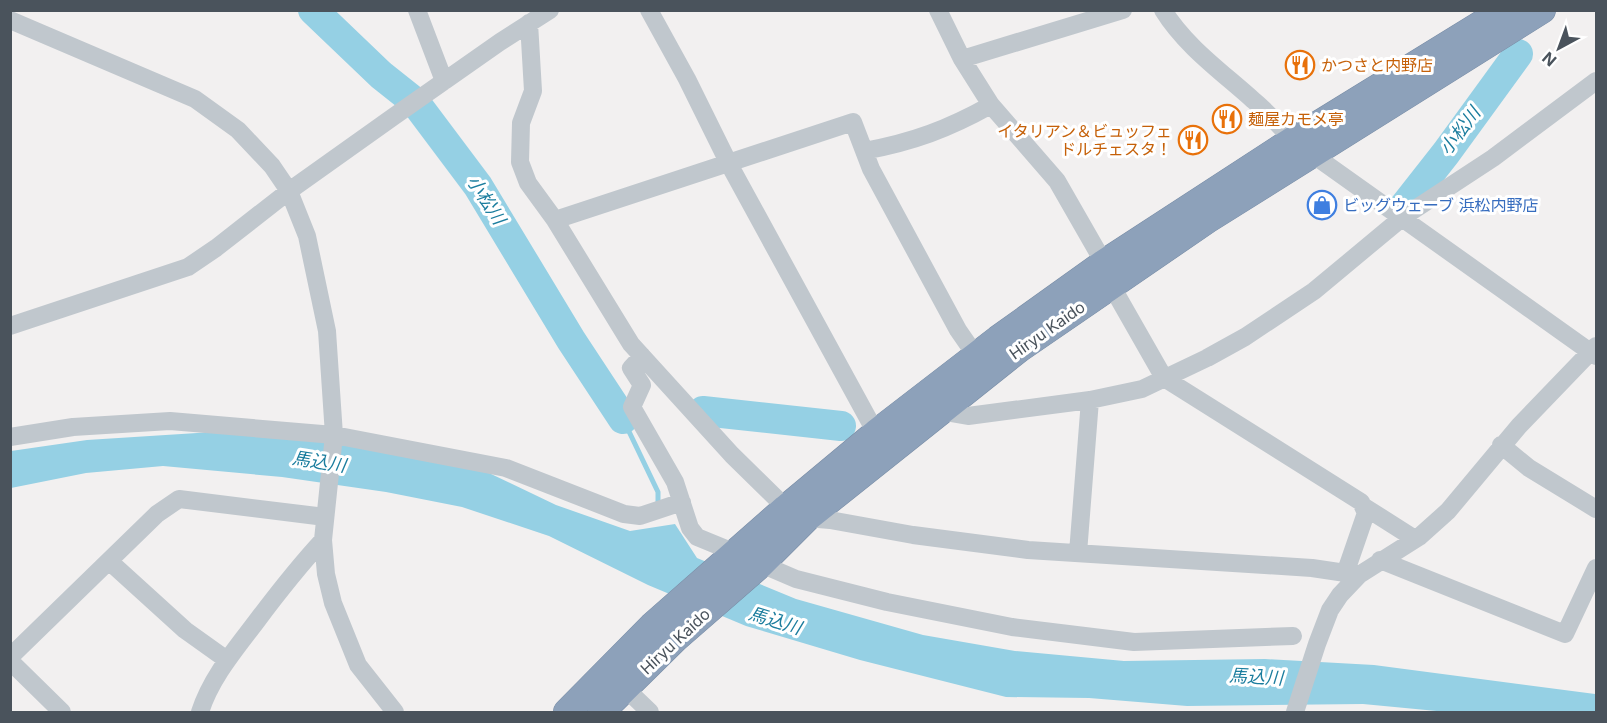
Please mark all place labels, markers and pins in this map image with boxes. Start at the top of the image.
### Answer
restaurant icon: かつさと内野店 [1284,49,1316,81]
place label: かつさと内野店 [1321,55,1433,75]
restaurant icon: 麺屋カモメ亭 [1211,103,1243,135]
place label: 麺屋カモメ亭 [1248,109,1344,129]
place label: イタリアン＆ビュッフェ ドルチェスタ！ [997,121,1172,159]
restaurant icon: イタリアン＆ビュッフェ ドルチェスタ！ [1177,124,1209,156]
shop icon: ビッグウェーブ 浜松内野店 [1306,189,1338,221]
place label: ビッグウェーブ 浜松内野店 [1343,195,1539,215]

